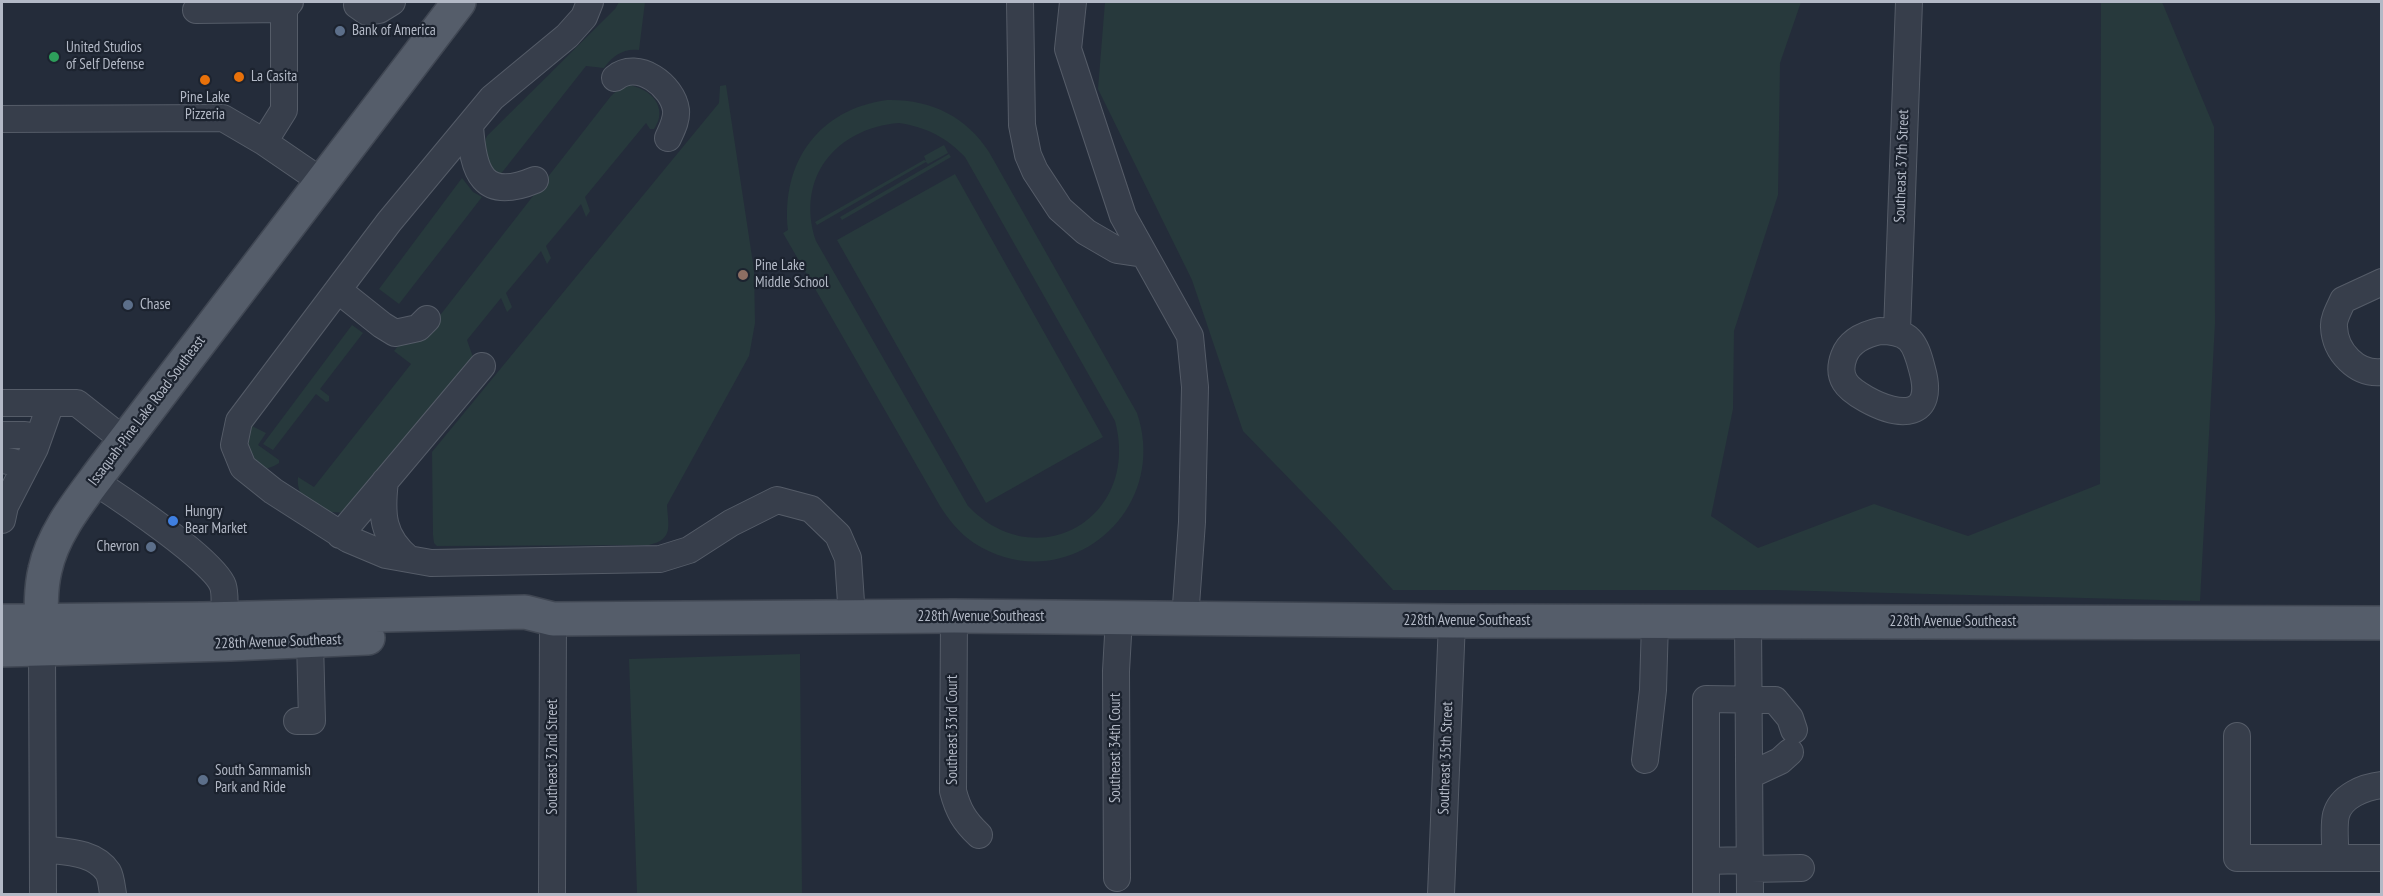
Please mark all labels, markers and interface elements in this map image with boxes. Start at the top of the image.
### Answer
place label: Bank of America [352,22,436,40]
marker: Bank of America [333,24,347,38]
place label: United Studios of Self Defense [66,39,144,74]
marker: United Studios of Self Defense [47,50,61,64]
place label: La Casita [251,68,297,86]
marker: La Casita [232,70,246,84]
marker: Pine Lake Pizzeria [198,73,212,87]
place label: Pine Lake Pizzeria [180,89,230,124]
street label: Southeast 37th Street [1891,109,1913,223]
place label: Pine Lake Middle School [755,257,828,292]
marker: Pine Lake Middle School [736,268,750,282]
place label: Chase [140,296,171,314]
marker: Chase [121,298,135,312]
street label: Issaquah-Pine Lake Road Southeast [85,333,209,489]
place label: Hungry Bear Market [185,503,247,538]
marker: Hungry Bear Market [166,514,180,528]
place label: Chevron [97,538,139,556]
marker: Chevron [144,540,158,554]
street label: 228th Avenue Southeast [918,608,1044,626]
street label: 228th Avenue Southeast [1404,612,1530,630]
street label: 228th Avenue Southeast [1890,613,2016,631]
street label: 228th Avenue Southeast [214,631,342,653]
street label: Southeast 33rd Court [944,675,962,785]
street label: Southeast 34th Court [1107,693,1125,803]
street label: Southeast 32nd Street [544,699,562,815]
street label: Southeast 35th Street [1435,701,1457,815]
place label: South Sammamish Park and Ride [215,762,311,797]
marker: South Sammamish Park and Ride [196,773,210,787]

